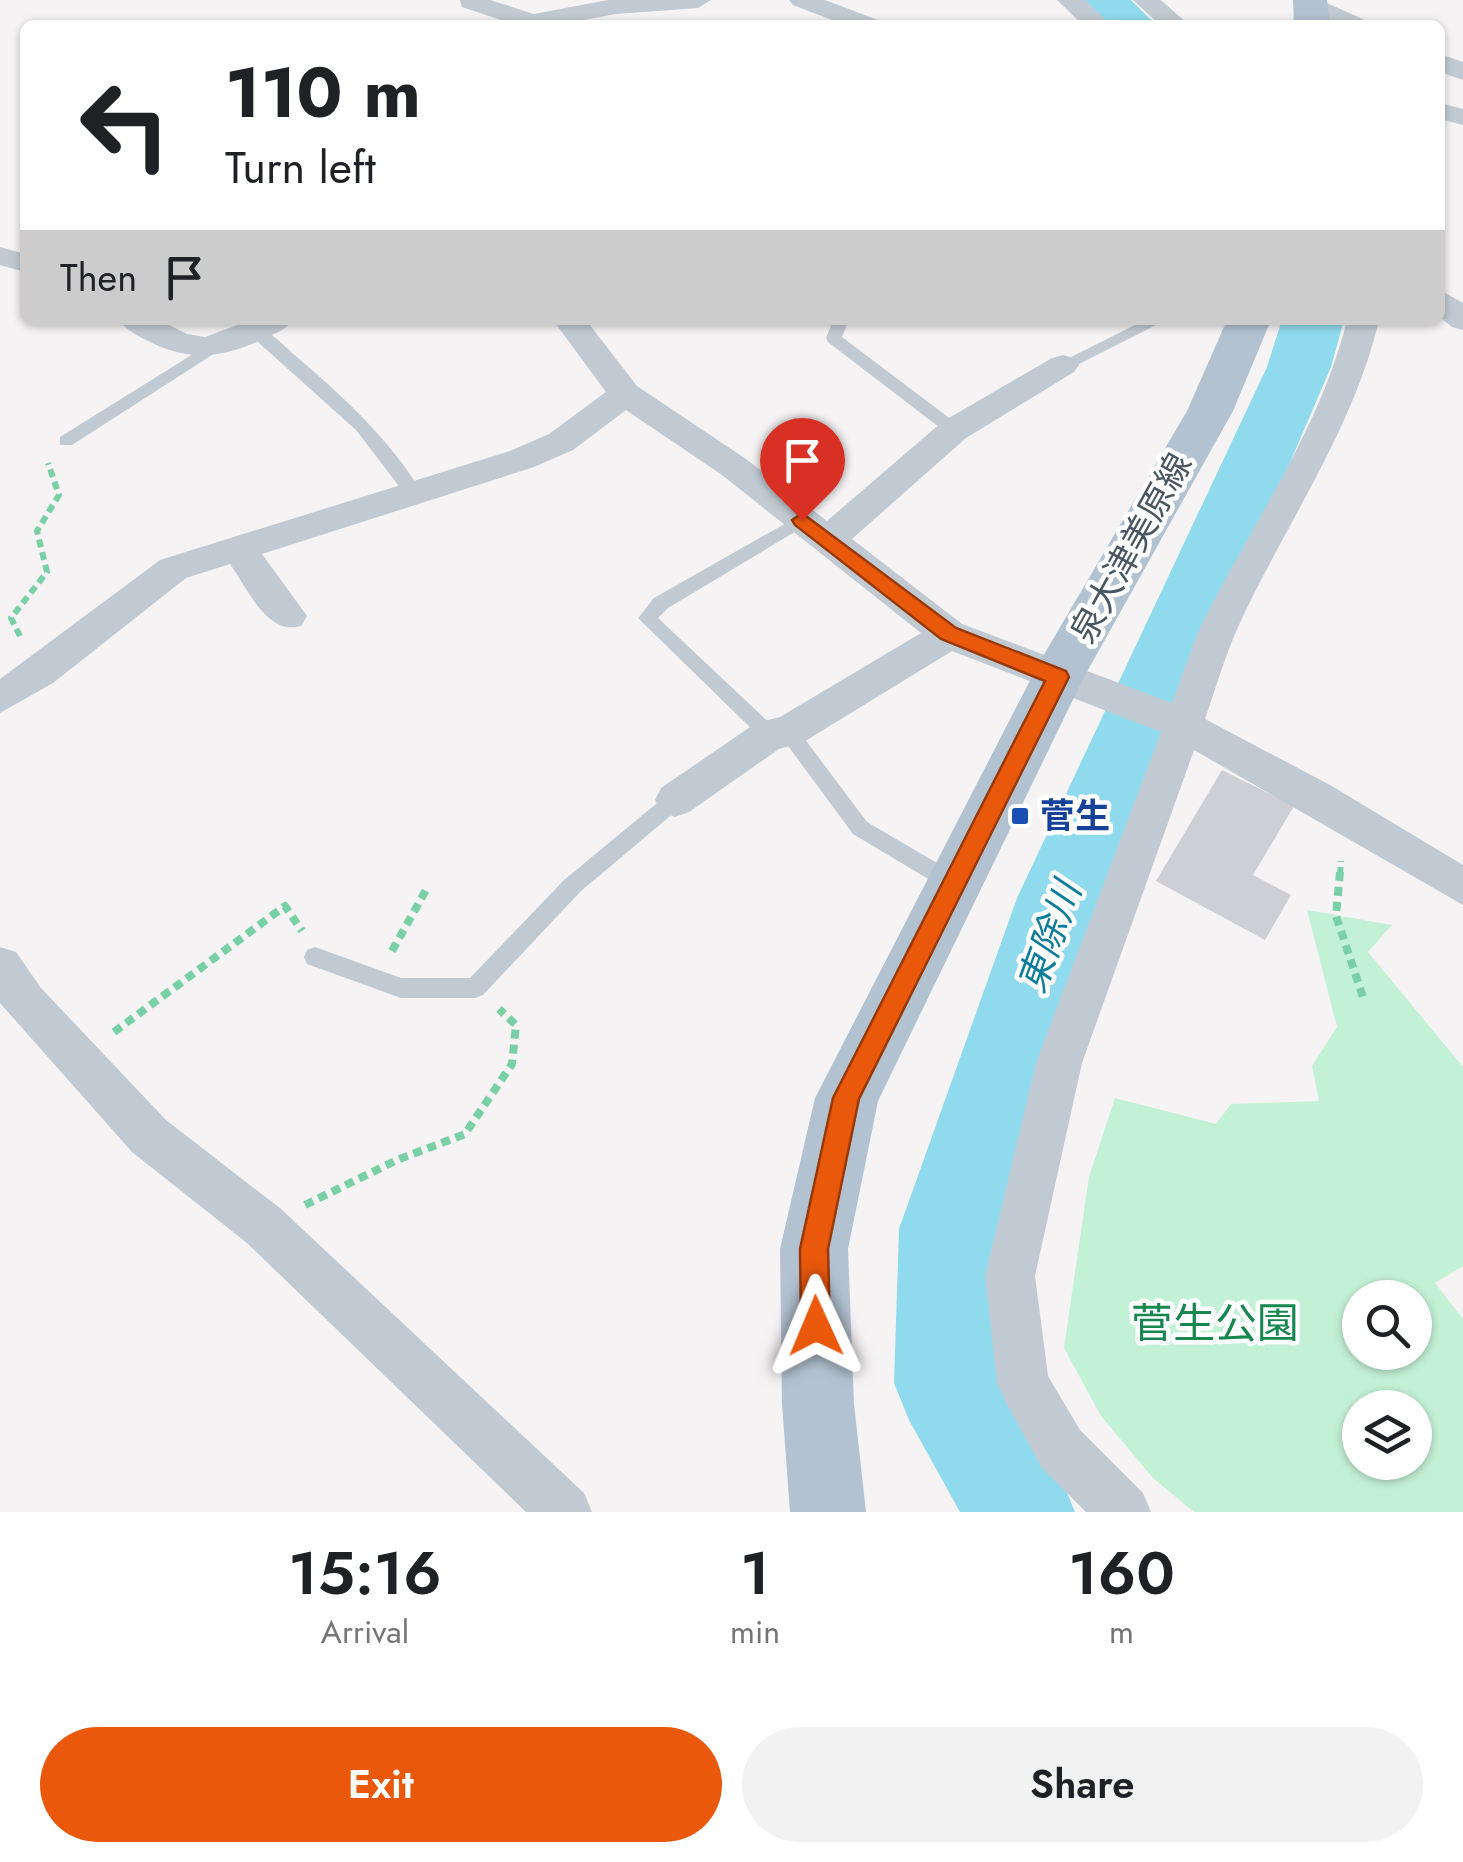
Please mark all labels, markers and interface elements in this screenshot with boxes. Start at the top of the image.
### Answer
text: 110 m [225,42,421,143]
icon: left [60,60,190,190]
text: Turn left [225,135,376,200]
text: Then [60,250,137,305]
icon: arrive [157,250,212,305]
pin [760,418,845,521]
icon: arrive [775,433,830,488]
street label: 泉大津美原線 [1058,444,1204,652]
place label: 菅生 [1040,791,1110,841]
marker: 菅生 [1009,805,1031,827]
water label: 東除川 [1004,870,1096,1000]
position arrow [764,1274,868,1378]
map controls [1342,1280,1432,1480]
button: search [1342,1280,1432,1370]
park label: 菅生公園 [1131,1293,1299,1354]
button: layers [1342,1390,1432,1480]
text: 15:16 [288,1530,442,1617]
text: 1 [740,1530,770,1617]
text: 160 [1068,1530,1175,1617]
text: Arrival [321,1609,409,1655]
text: min [730,1609,780,1655]
text: m [1109,1609,1134,1655]
button: Exit [40,1727,722,1842]
button: Share [742,1727,1423,1842]

